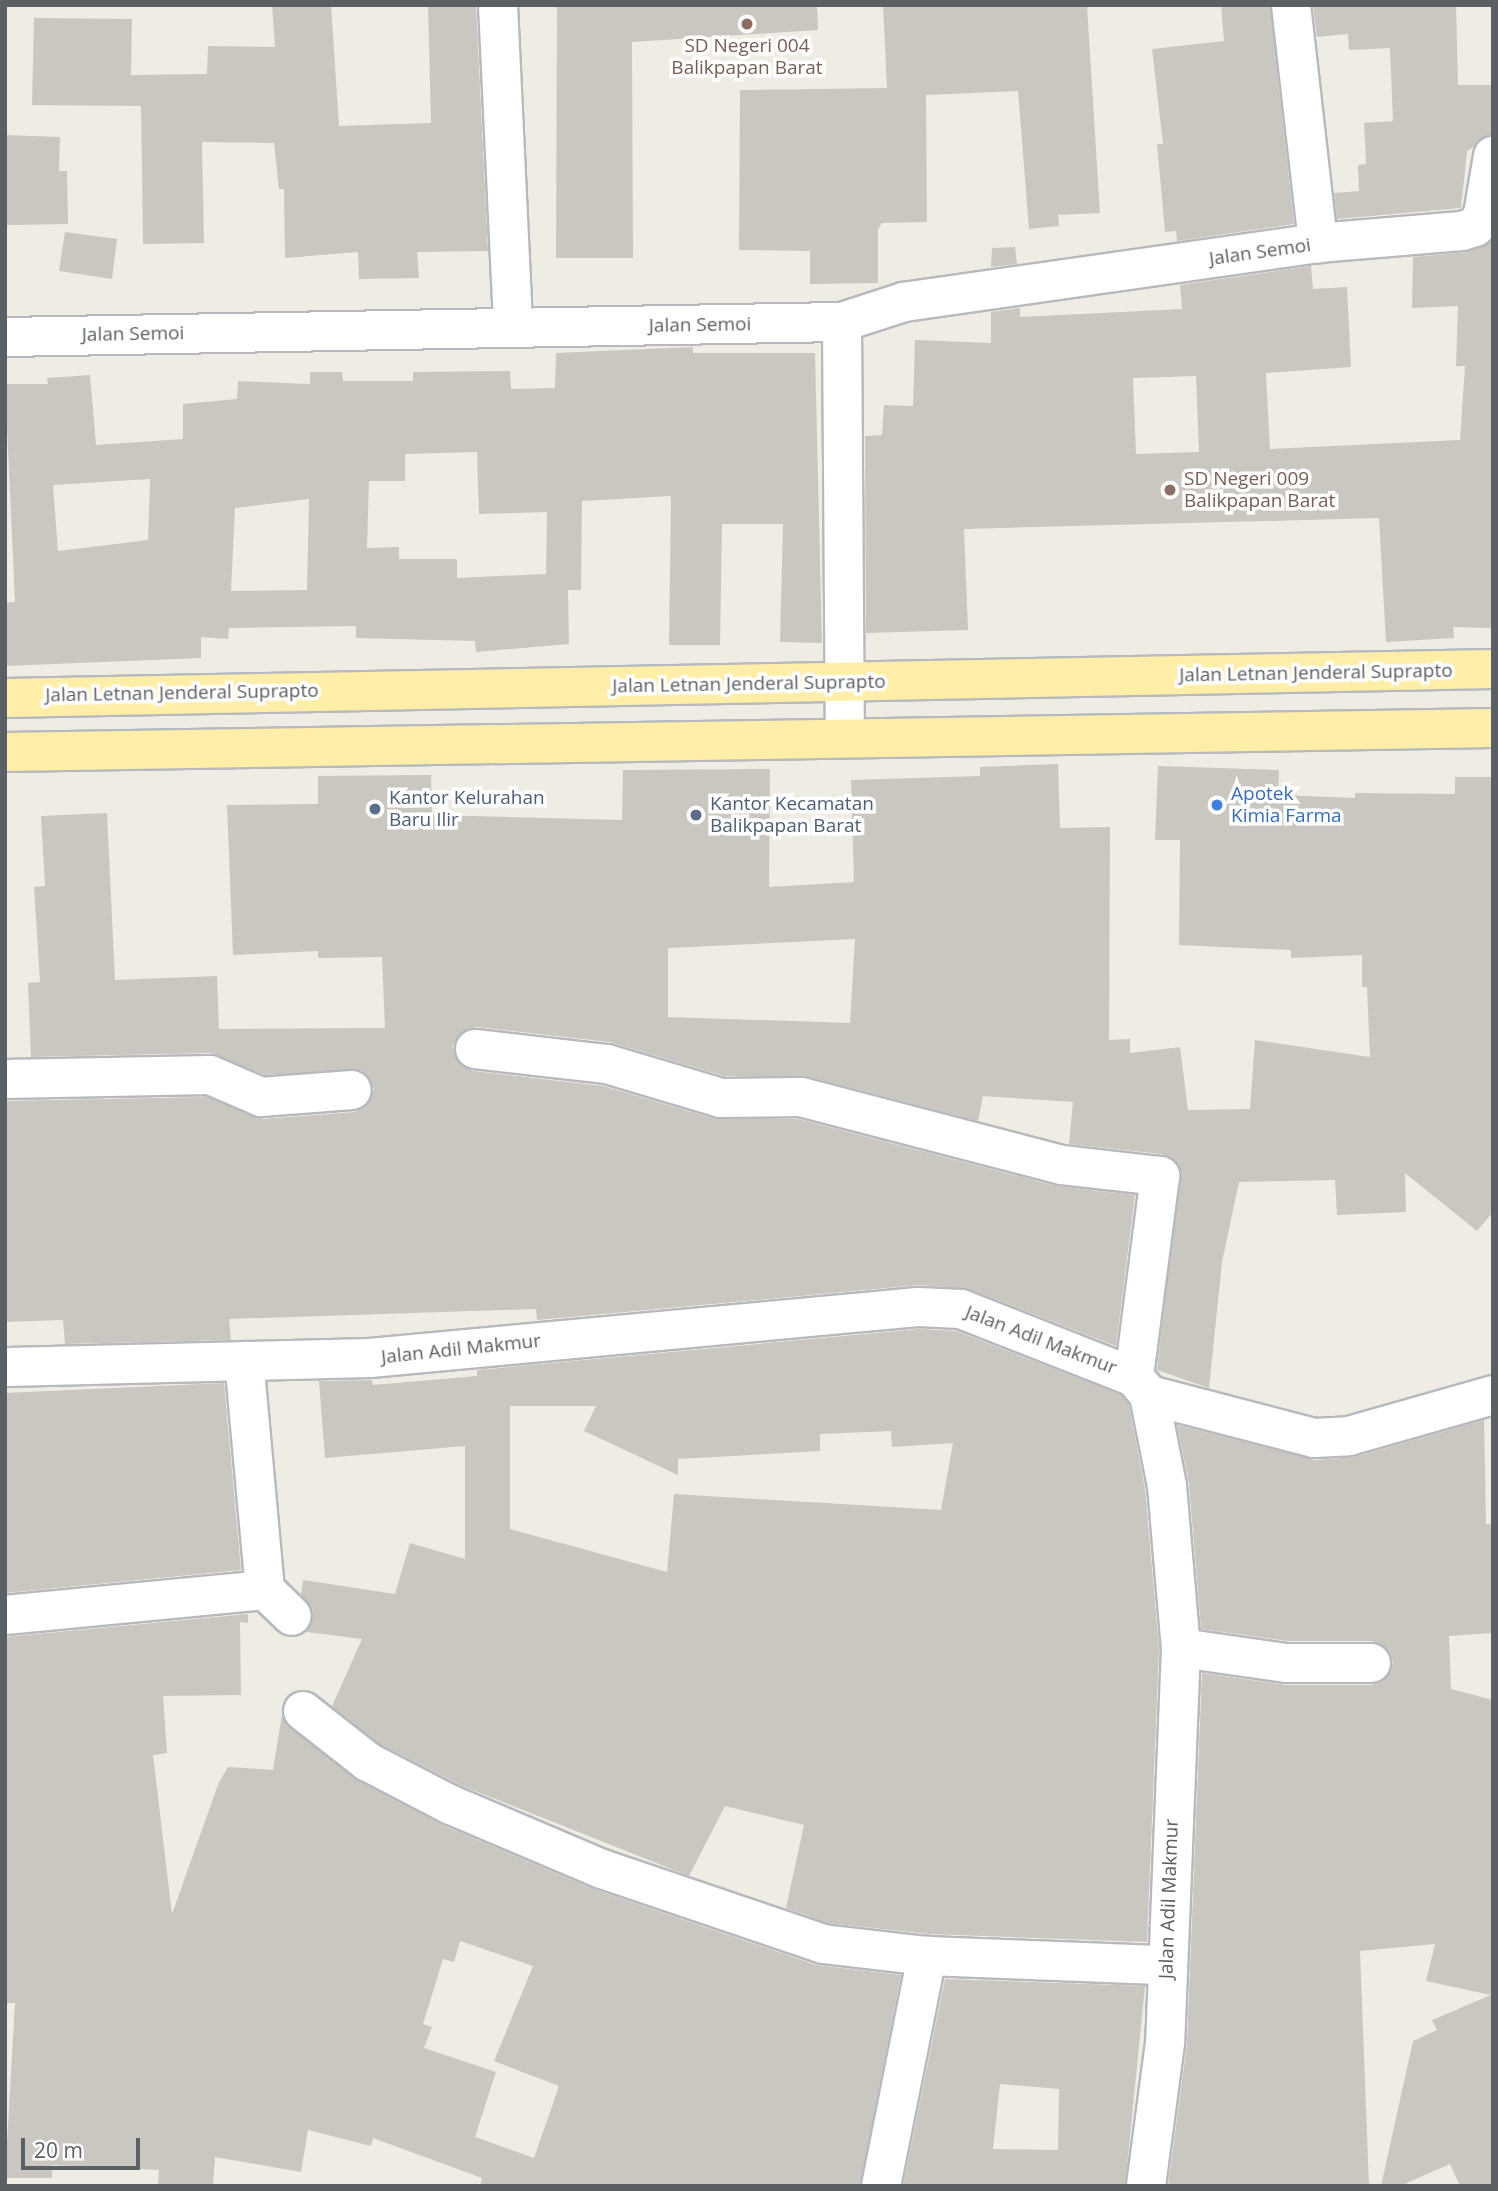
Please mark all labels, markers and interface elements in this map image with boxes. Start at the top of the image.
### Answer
marker: SD Negeri 004 Balikpapan Barat [739,16,755,32]
place label: SD Negeri 004 Balikpapan Barat [671,35,823,79]
street label: Jalan Semoi [1208,234,1312,270]
street label: Jalan Semoi [649,313,751,337]
street label: Jalan Semoi [82,322,184,346]
place label: SD Negeri 009 Balikpapan Barat [1184,468,1335,512]
marker: SD Negeri 009 Balikpapan Barat [1162,482,1178,498]
street label: Jalan Letnan Jenderal Suprapto [1179,659,1453,687]
street label: Jalan Letnan Jenderal Suprapto [612,670,886,698]
street label: Jalan Letnan Jenderal Suprapto [45,679,319,707]
place label: Apotek Kimia Farma [1231,783,1342,827]
place label: Kantor Kelurahan Baru Ilir [389,787,545,831]
place label: Kantor Kecamatan Balikpapan Barat [710,793,874,837]
marker: Apotek Kimia Farma [1209,797,1225,813]
marker: Kantor Kelurahan Baru Ilir [367,801,383,817]
marker: Kantor Kecamatan Balikpapan Barat [688,807,704,823]
street label: Jalan Adil Makmur [962,1301,1120,1379]
street label: Jalan Adil Makmur [380,1329,542,1369]
street label: Jalan Adil Makmur [1155,1818,1183,1980]
scale bar [24,2124,144,2168]
text: 20 m [34,2136,83,2164]

